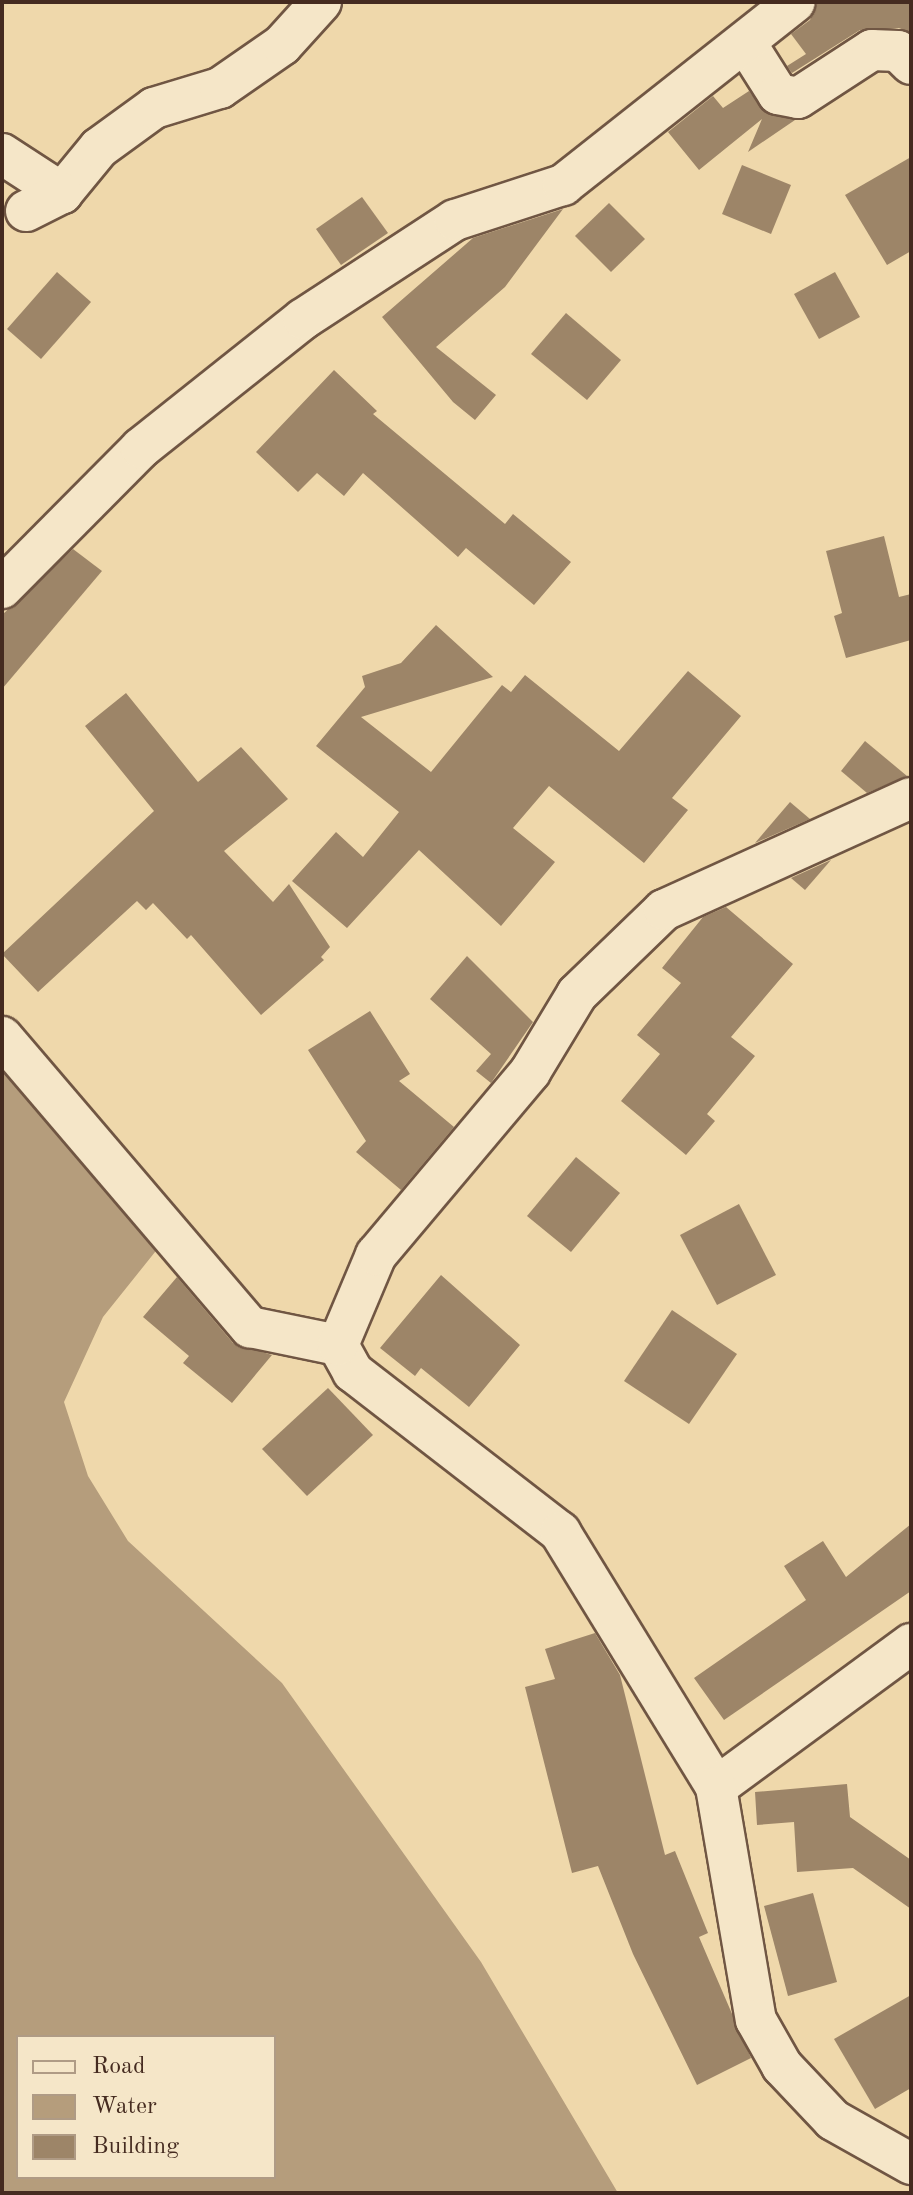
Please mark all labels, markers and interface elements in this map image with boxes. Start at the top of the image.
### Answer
legend [16,2035,276,2179]
text: Road [92,2055,145,2079]
text: Water [92,2095,157,2119]
text: Building [92,2135,179,2159]

